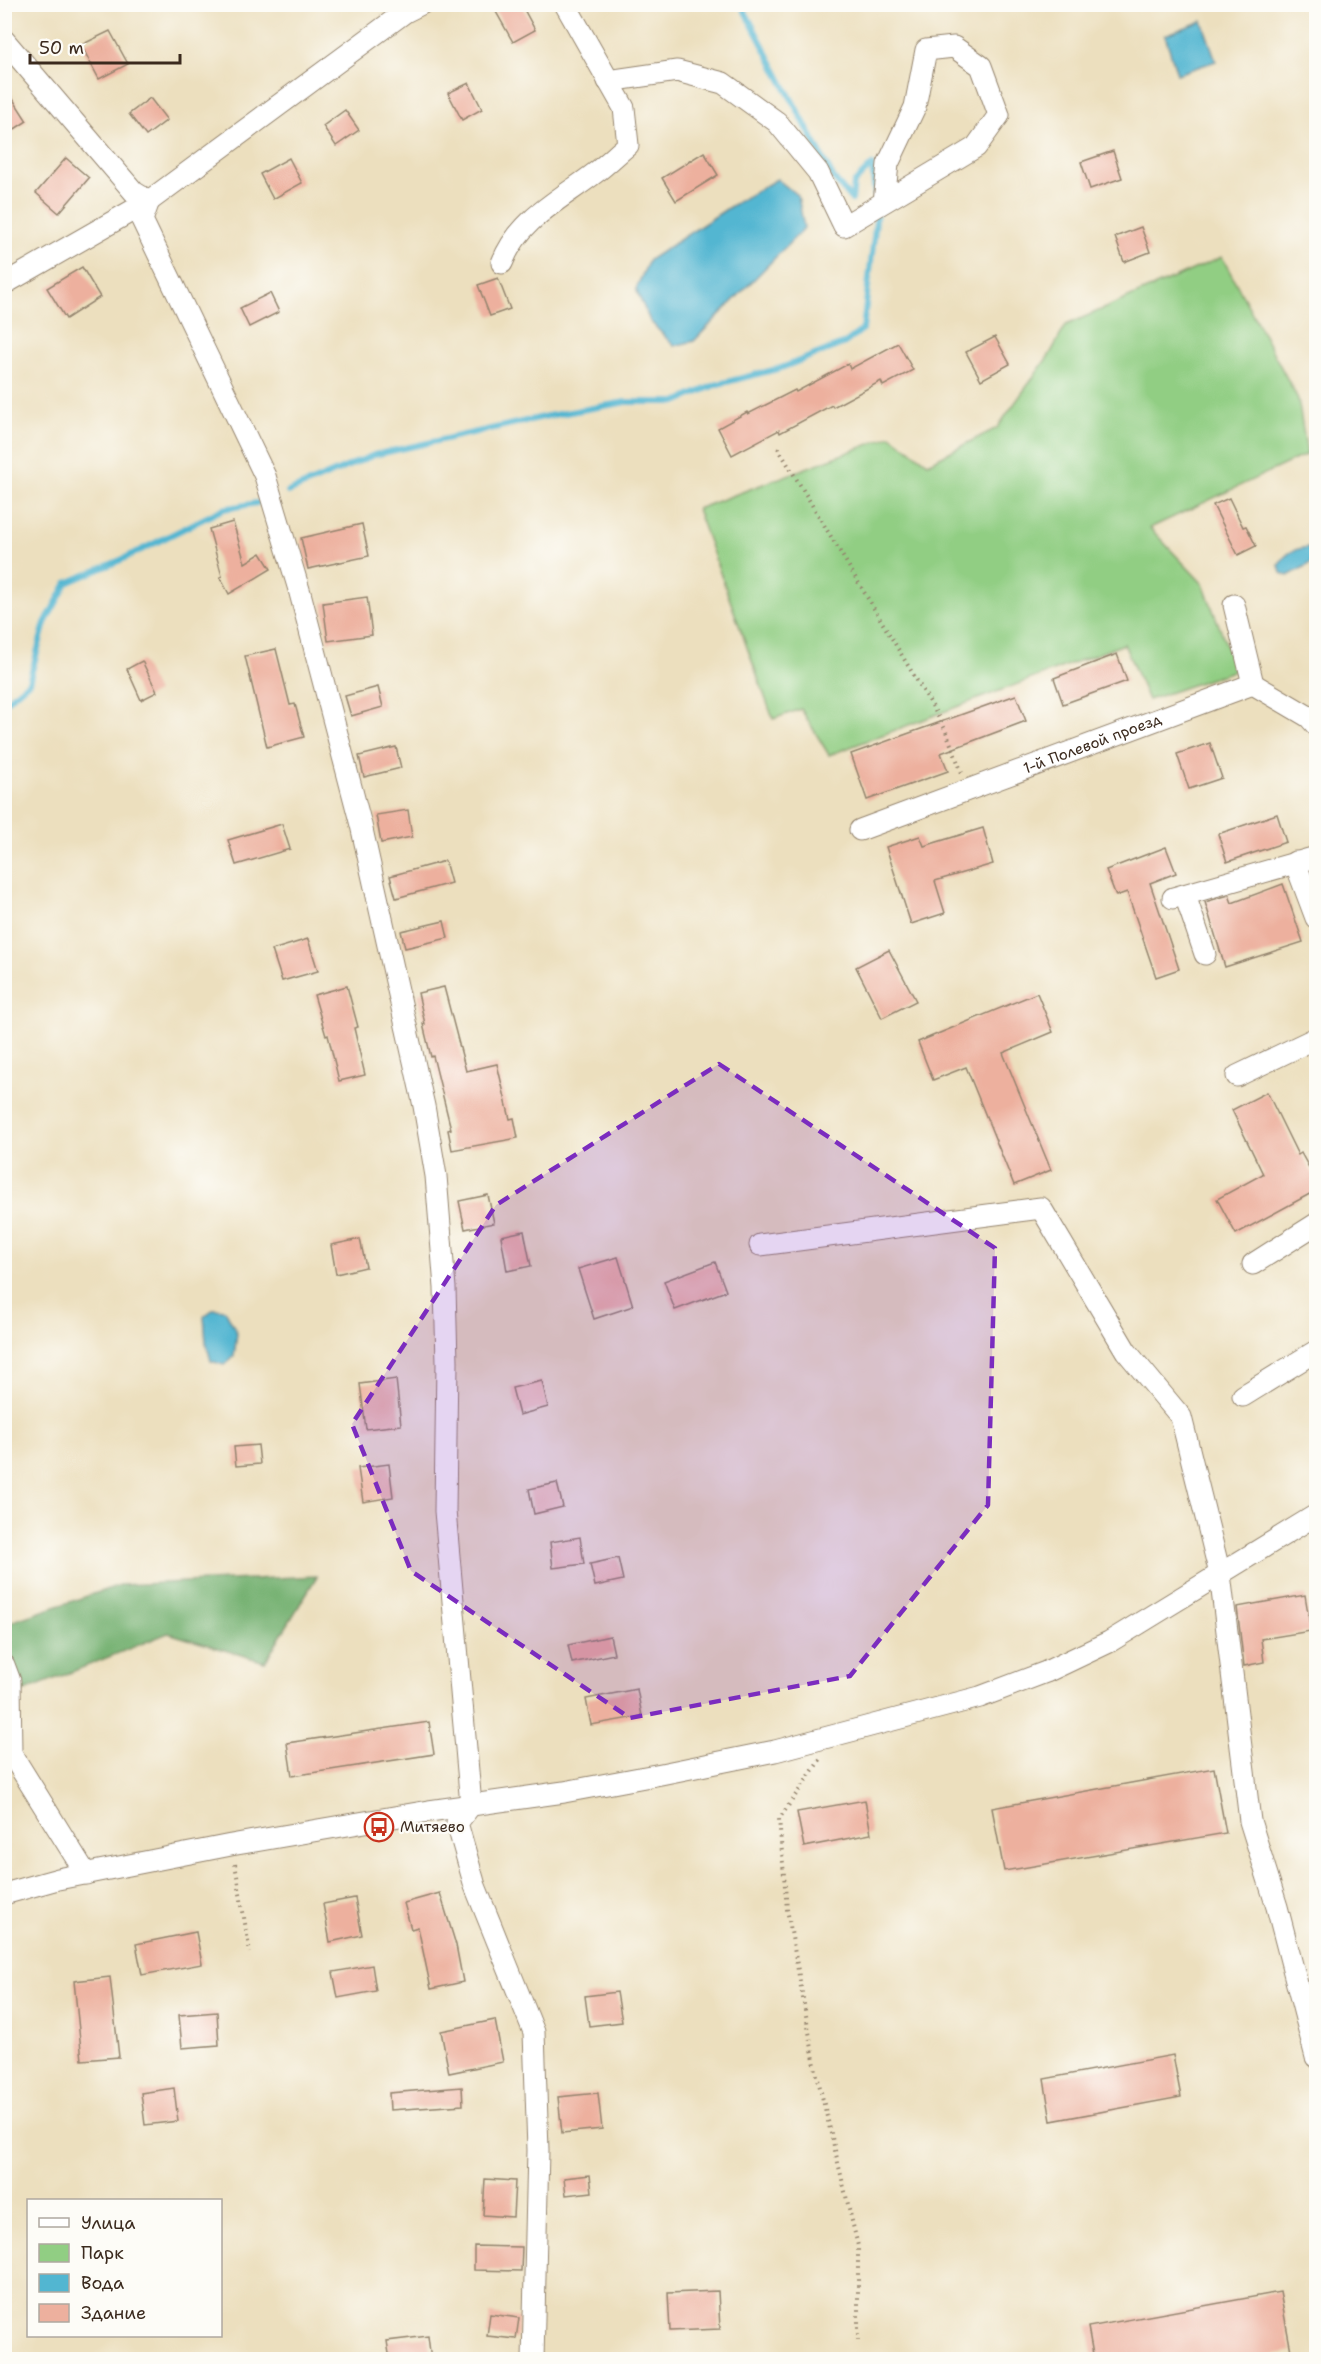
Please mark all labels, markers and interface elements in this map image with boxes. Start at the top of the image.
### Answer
scale bar [30,27,180,65]
text: 50 m [39,36,84,60]
street label: 1-й Полевой проезд [1021,709,1165,778]
bus stop icon: Митяево [363,1811,395,1843]
place label: Митяево [400,1817,465,1837]
legend [27,2199,222,2337]
text: Улица [81,2211,135,2235]
text: Парк [81,2241,124,2265]
text: Вода [81,2271,124,2295]
text: Здание [81,2301,146,2325]

